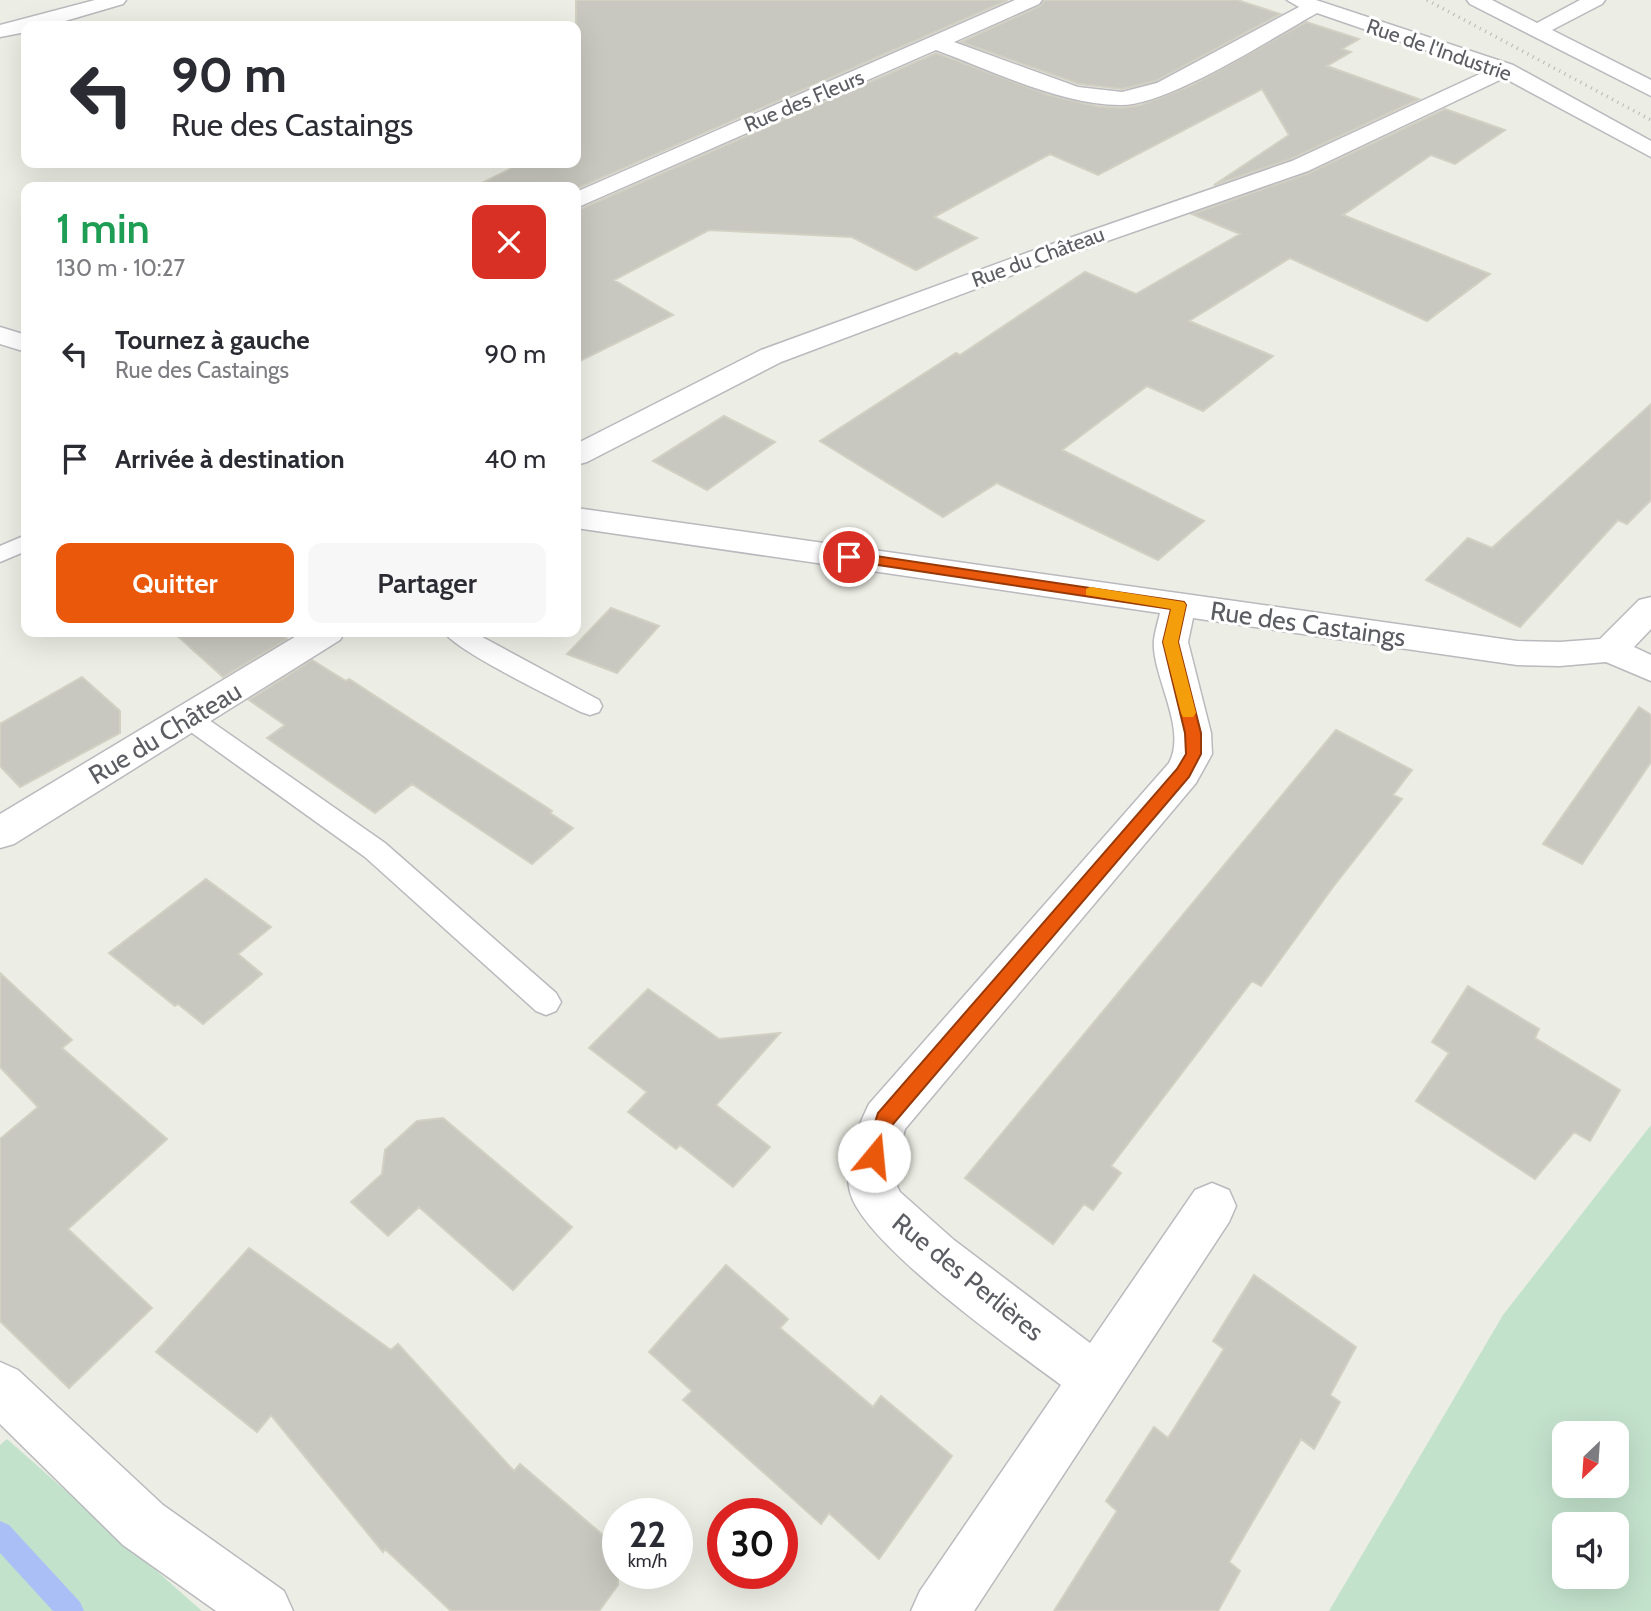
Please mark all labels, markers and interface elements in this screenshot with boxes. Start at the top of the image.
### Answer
street label: Rue de l'Industrie [1363,13,1515,86]
text: 90 m [171,45,287,104]
icon: left [56,49,147,140]
street label: Rue des Fleurs [740,64,868,137]
text: Rue des Castaings [171,105,413,144]
text: 1 min [56,202,150,254]
button: close [472,205,546,279]
street label: Rue du Château [968,221,1108,292]
text: 130 m · 10:27 [56,254,185,282]
text: Tournez à gauche [115,324,310,356]
icon: left [56,335,94,373]
text: 90 m [484,338,546,370]
text: Rue des Castaings [115,356,289,384]
icon: arrive [56,440,94,478]
text: Arrivée à destination [115,443,345,475]
text: 40 m [484,443,546,475]
pin [819,527,879,587]
icon: arrive [830,538,868,576]
button: Quitter [56,543,294,623]
button: Partager [308,543,546,623]
street label: Rue des Castaings [1208,594,1408,654]
street label: Rue du Château [83,675,247,791]
position arrow [837,1119,911,1193]
street label: Rue des Perlières [886,1206,1050,1348]
north arrow [1552,1421,1629,1498]
map controls [1552,1421,1629,1589]
speed limit sign: 30 [707,1498,798,1589]
button: sound [1552,1512,1629,1589]
text: 22 [629,1513,666,1556]
text: km/h [628,1550,667,1572]

